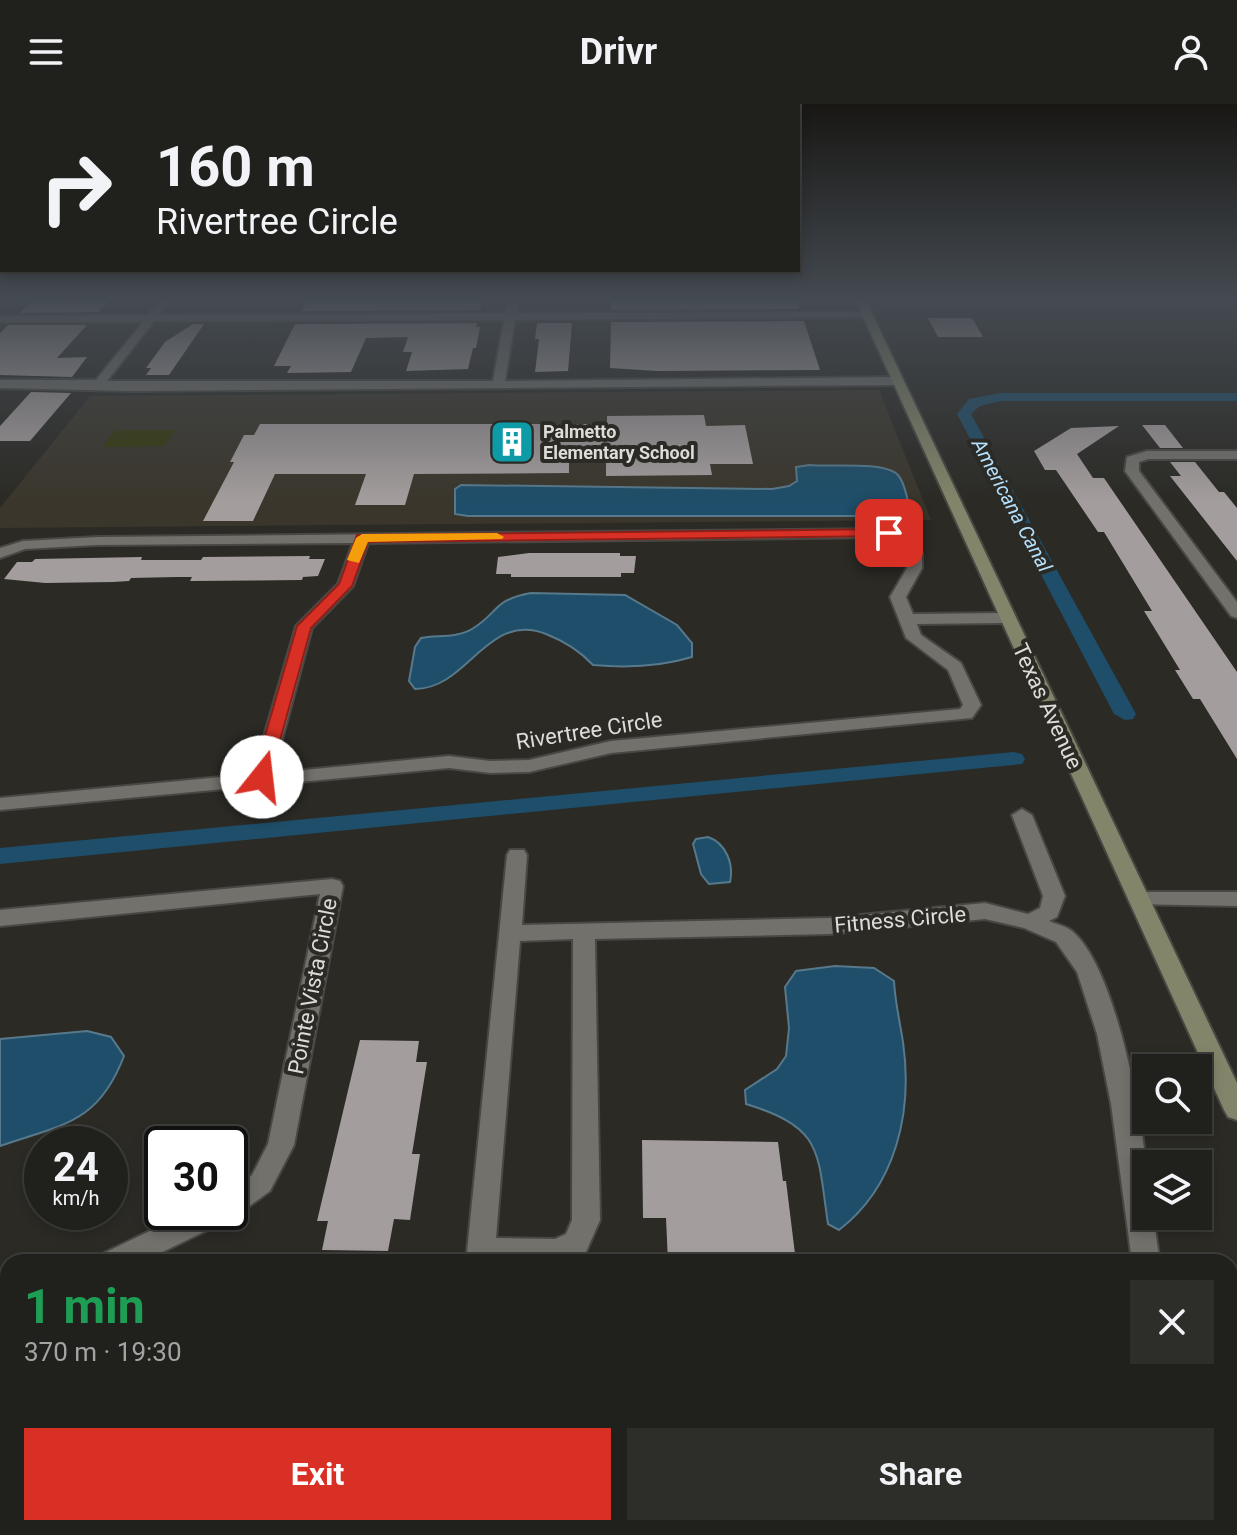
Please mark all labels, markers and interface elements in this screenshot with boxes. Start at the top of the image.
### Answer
icon: menu [24,30,68,74]
icon: person [1169,30,1213,74]
text: Drivr [580,31,657,73]
text: 160 m [156,134,315,200]
icon: right [24,136,128,240]
text: Rivertree Circle [156,201,398,243]
building icon: Palmetto Elementary School [488,418,536,466]
place label: Palmetto Elementary School [543,421,695,463]
water label: Americana Canal [966,433,1057,576]
pin [855,499,923,567]
icon: arrive [867,511,911,555]
street label: Texas Avenue [1008,640,1087,773]
street label: Rivertree Circle [514,707,664,754]
position arrow [220,735,304,819]
street label: Pointe Vista Circle [283,896,342,1076]
street label: Fitness Circle [833,901,967,938]
map controls [1132,1054,1212,1230]
button: search [1132,1054,1212,1134]
speed limit sign: 30 [144,1126,248,1230]
text: 24 [53,1144,99,1191]
button: layers [1132,1150,1212,1230]
text: km/h [53,1186,99,1210]
text: 1 min [24,1278,145,1335]
button: close [1130,1280,1214,1364]
text: 370 m · 19:30 [24,1337,182,1367]
button: Exit [24,1428,611,1520]
button: Share [627,1428,1214,1520]

